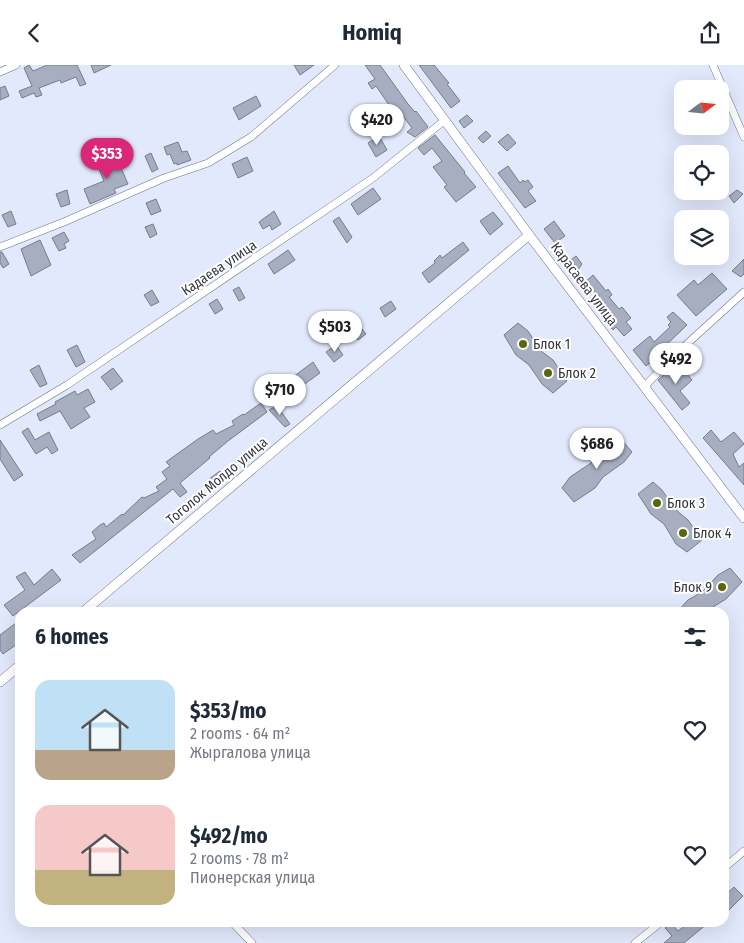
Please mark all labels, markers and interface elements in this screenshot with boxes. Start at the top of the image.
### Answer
icon: back [20,19,48,47]
text: Homiq [342,19,402,46]
icon: share [696,19,724,47]
north arrow [674,80,729,135]
map controls [674,80,729,265]
pin: $420 [347,103,407,146]
text: $420 [361,110,393,129]
pin: $353 [77,137,137,180]
text: $353 [92,144,122,163]
button: locate [674,145,729,200]
button: layers [674,210,729,265]
street label: Кадаева улица [178,236,260,299]
street label: Карасаева улица [547,239,621,329]
pin: $503 [305,311,365,353]
text: $503 [319,317,351,336]
place label: Блок 1 [533,336,570,353]
marker: Блок 1 [517,338,529,350]
pin: $492 [646,343,706,385]
text: $492 [660,349,692,368]
place label: Блок 2 [558,365,596,382]
marker: Блок 2 [542,367,554,379]
pin: $710 [250,373,310,416]
text: $710 [265,380,295,399]
pin: $686 [567,427,627,470]
street label: Тоголок Молдо улица [163,434,271,528]
text: $686 [580,434,614,453]
place label: Блок 3 [667,495,705,512]
marker: Блок 3 [651,497,663,509]
place label: Блок 4 [693,525,732,542]
marker: Блок 4 [677,527,689,539]
place label: Блок 9 [674,579,712,596]
marker: Блок 9 [716,581,728,593]
icon: filters [681,623,709,651]
text: 6 homes [35,624,108,650]
text: $353/mo [190,698,266,724]
icon: home [75,700,135,760]
icon: heart [681,716,709,744]
text: 2 rooms · 64 m² [190,724,290,743]
text: Жыргалова улица [190,743,311,762]
text: $492/mo [190,823,268,849]
icon: home [75,825,135,885]
icon: heart [681,841,709,869]
text: 2 rooms · 78 m² [190,849,289,868]
text: Пионерская улица [190,868,315,887]

